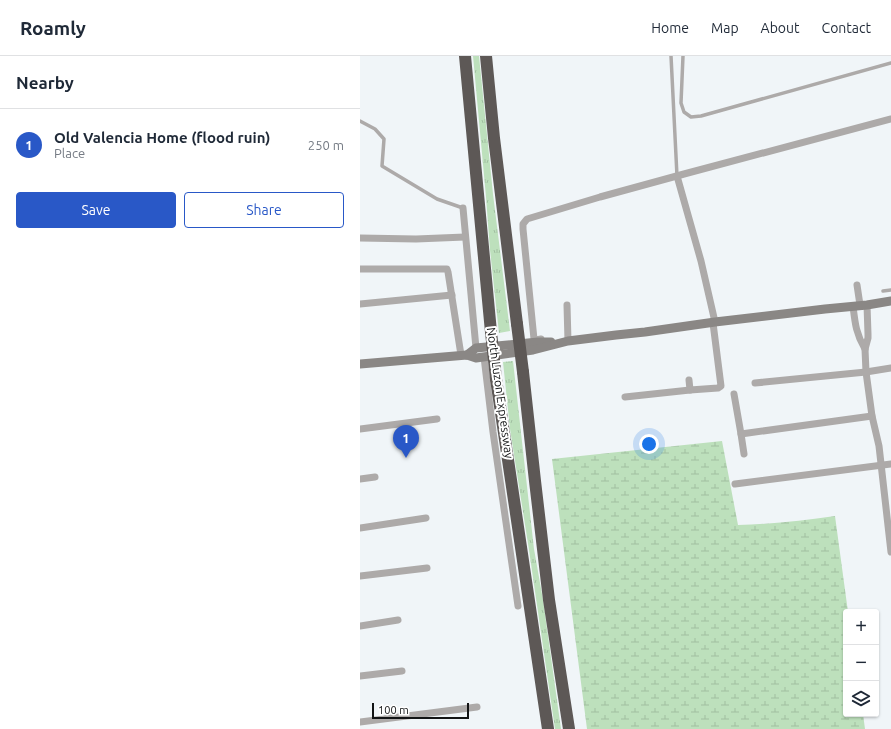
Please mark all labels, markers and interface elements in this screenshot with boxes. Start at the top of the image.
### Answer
text: Roamly [20,17,86,39]
text: Home [651,20,689,36]
text: Map [711,20,739,36]
text: About [761,20,800,36]
text: Contact [822,20,871,36]
text: Nearby [16,73,74,92]
text: Old Valencia Home (flood ruin) [54,129,270,146]
text: 1 [25,138,33,152]
text: 250 m [308,138,344,152]
text: Place [54,146,85,160]
button: Save [16,192,176,228]
button: Share [184,192,344,228]
street label: North Luzon Expressway [485,327,516,459]
pin: 1 [393,425,419,458]
your location [639,434,659,454]
map controls [843,609,879,717]
button: + [843,609,879,645]
button: − [843,645,879,681]
button: layers [843,681,879,717]
scale bar [372,701,469,720]
text: 100 m [378,704,409,716]

